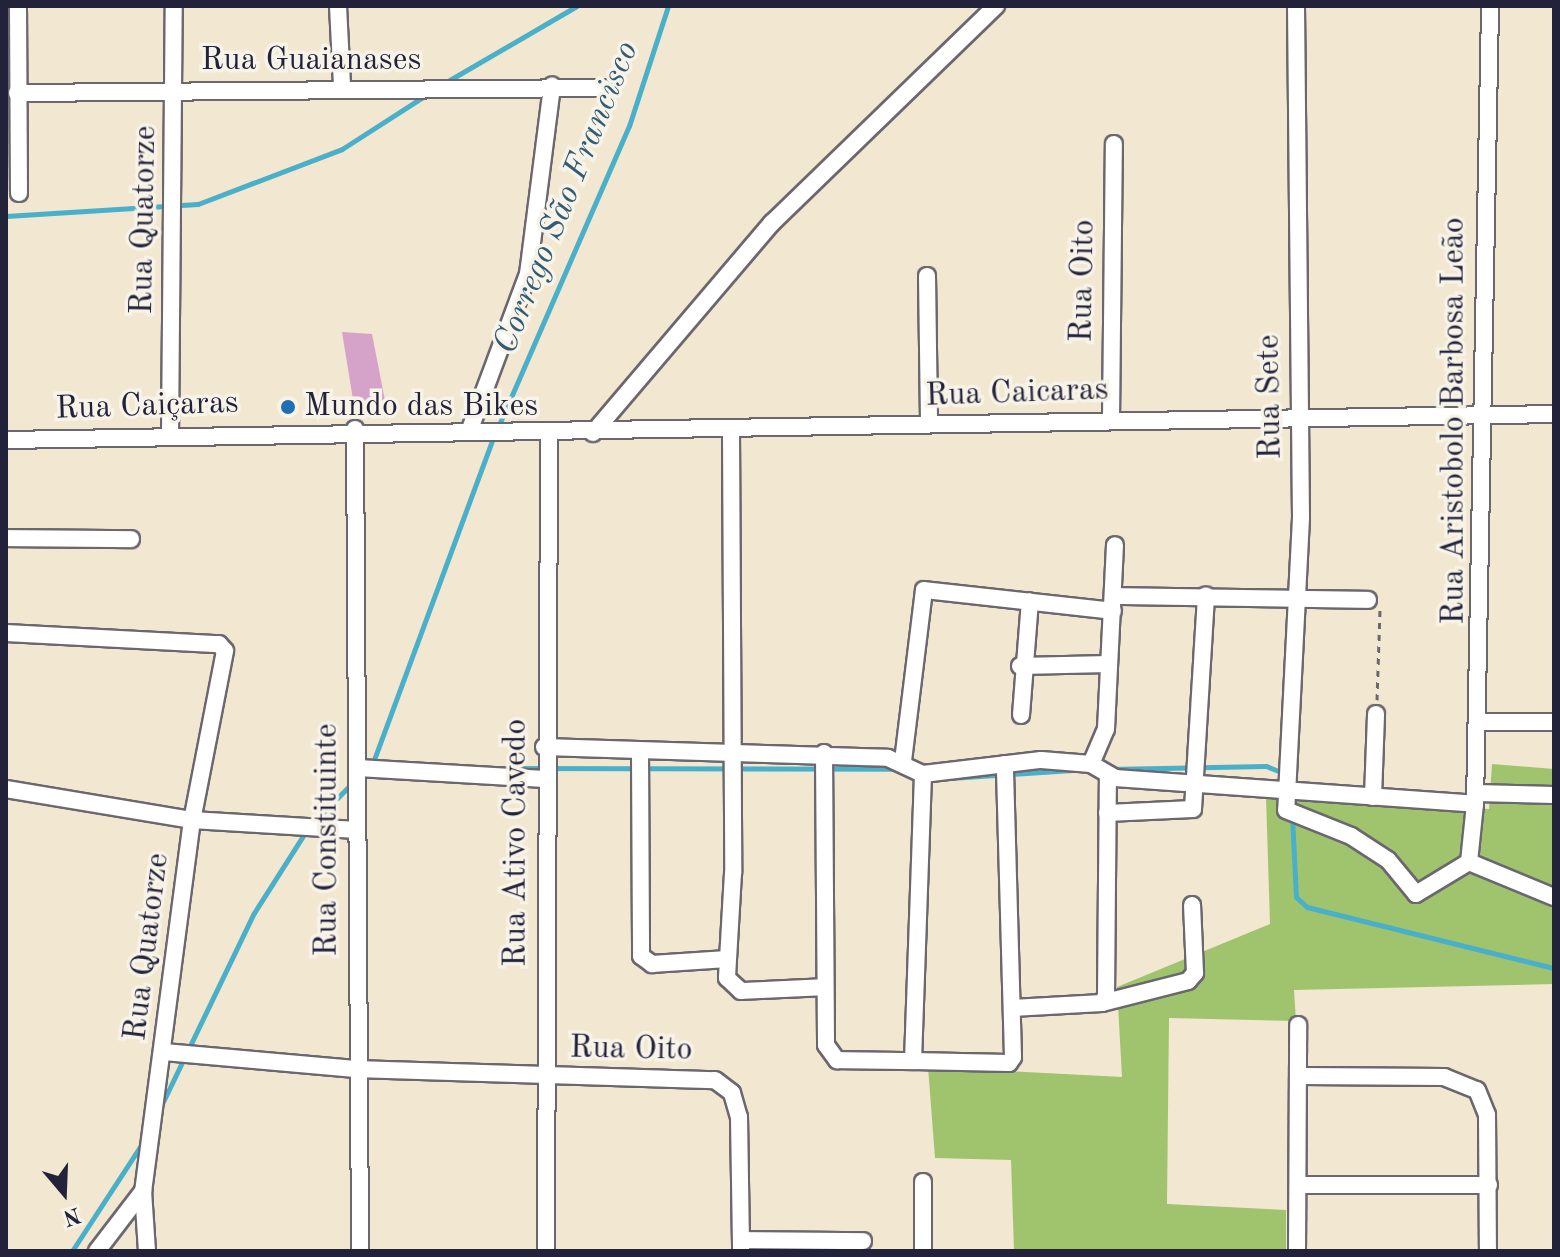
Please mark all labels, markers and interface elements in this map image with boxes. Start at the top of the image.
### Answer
water label: Corrego São Francisco [486,36,648,360]
street label: Rua Guaianases [201,42,421,80]
street label: Rua Quatorze [124,125,166,315]
street label: Rua Aristobolo Barbosa Leão [1436,217,1474,625]
street label: Rua Oito [1064,219,1104,343]
street label: Rua Sete [1251,334,1291,460]
street label: Rua Caicaras [925,372,1109,416]
street label: Rua Caiçaras [55,385,239,429]
place label: Mundo das Bikes [304,388,538,426]
marker: Mundo das Bikes [279,398,297,416]
street label: Rua Ativo Cavedo [498,719,536,967]
street label: Rua Constituinte [309,723,347,957]
street label: Rua Quatorze [117,851,179,1043]
street label: Rua Oito [569,1030,693,1070]
north arrow [24,1153,104,1233]
text: N [60,1203,83,1229]

